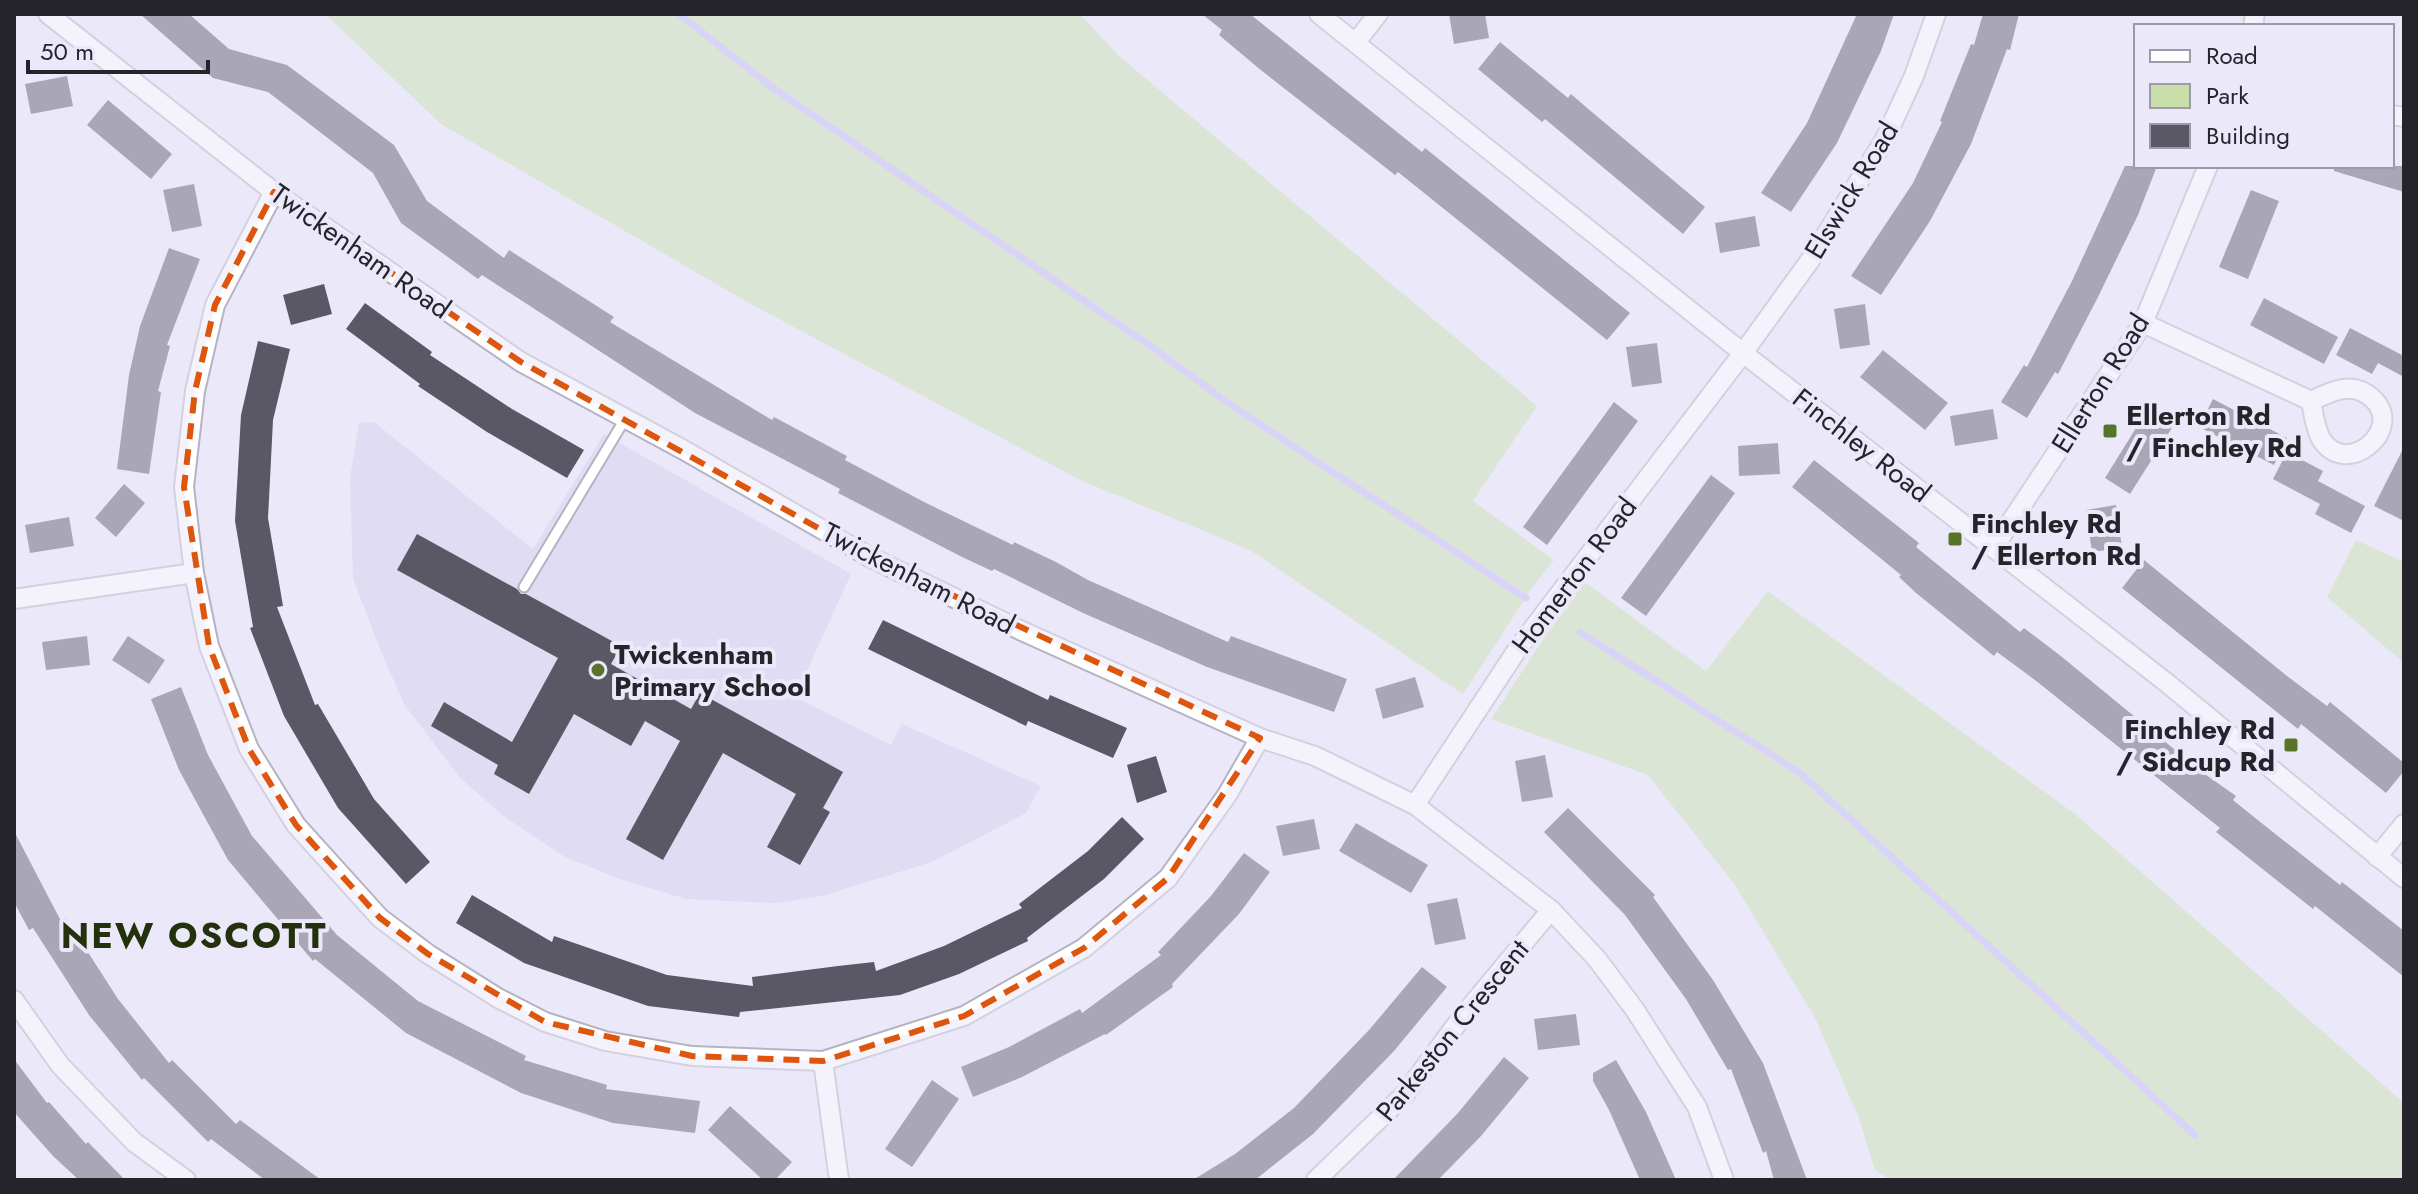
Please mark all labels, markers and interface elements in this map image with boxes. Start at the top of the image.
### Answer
scale bar [28,24,208,74]
legend [2134,24,2394,168]
text: 50 m [40,34,94,69]
text: Road [2206,38,2258,73]
text: Park [2206,78,2249,113]
street label: Elswick Road [1794,114,1909,267]
text: Building [2206,118,2290,153]
street label: Twickenham Road [262,174,459,329]
street label: Ellerton Road [2041,305,2160,461]
street label: Finchley Road [1784,378,1940,513]
place label: Ellerton Rd / Finchley Rd [2126,395,2302,468]
marker: Ellerton Rd / Finchley Rd [2101,422,2119,440]
street label: Homerton Road [1502,488,1647,662]
place label: Finchley Rd / Ellerton Rd [1971,503,2141,576]
street label: Twickenham Road [815,512,1022,645]
marker: Finchley Rd / Ellerton Rd [1946,530,1964,548]
place label: Twickenham Primary School [614,634,811,707]
marker: Twickenham Primary School [589,661,607,679]
place label: Finchley Rd / Sidcup Rd [2116,709,2275,782]
marker: Finchley Rd / Sidcup Rd [2282,736,2300,754]
district label: NEW OSCOTT [61,909,327,961]
street label: Parkeston Crescent [1366,930,1539,1130]

